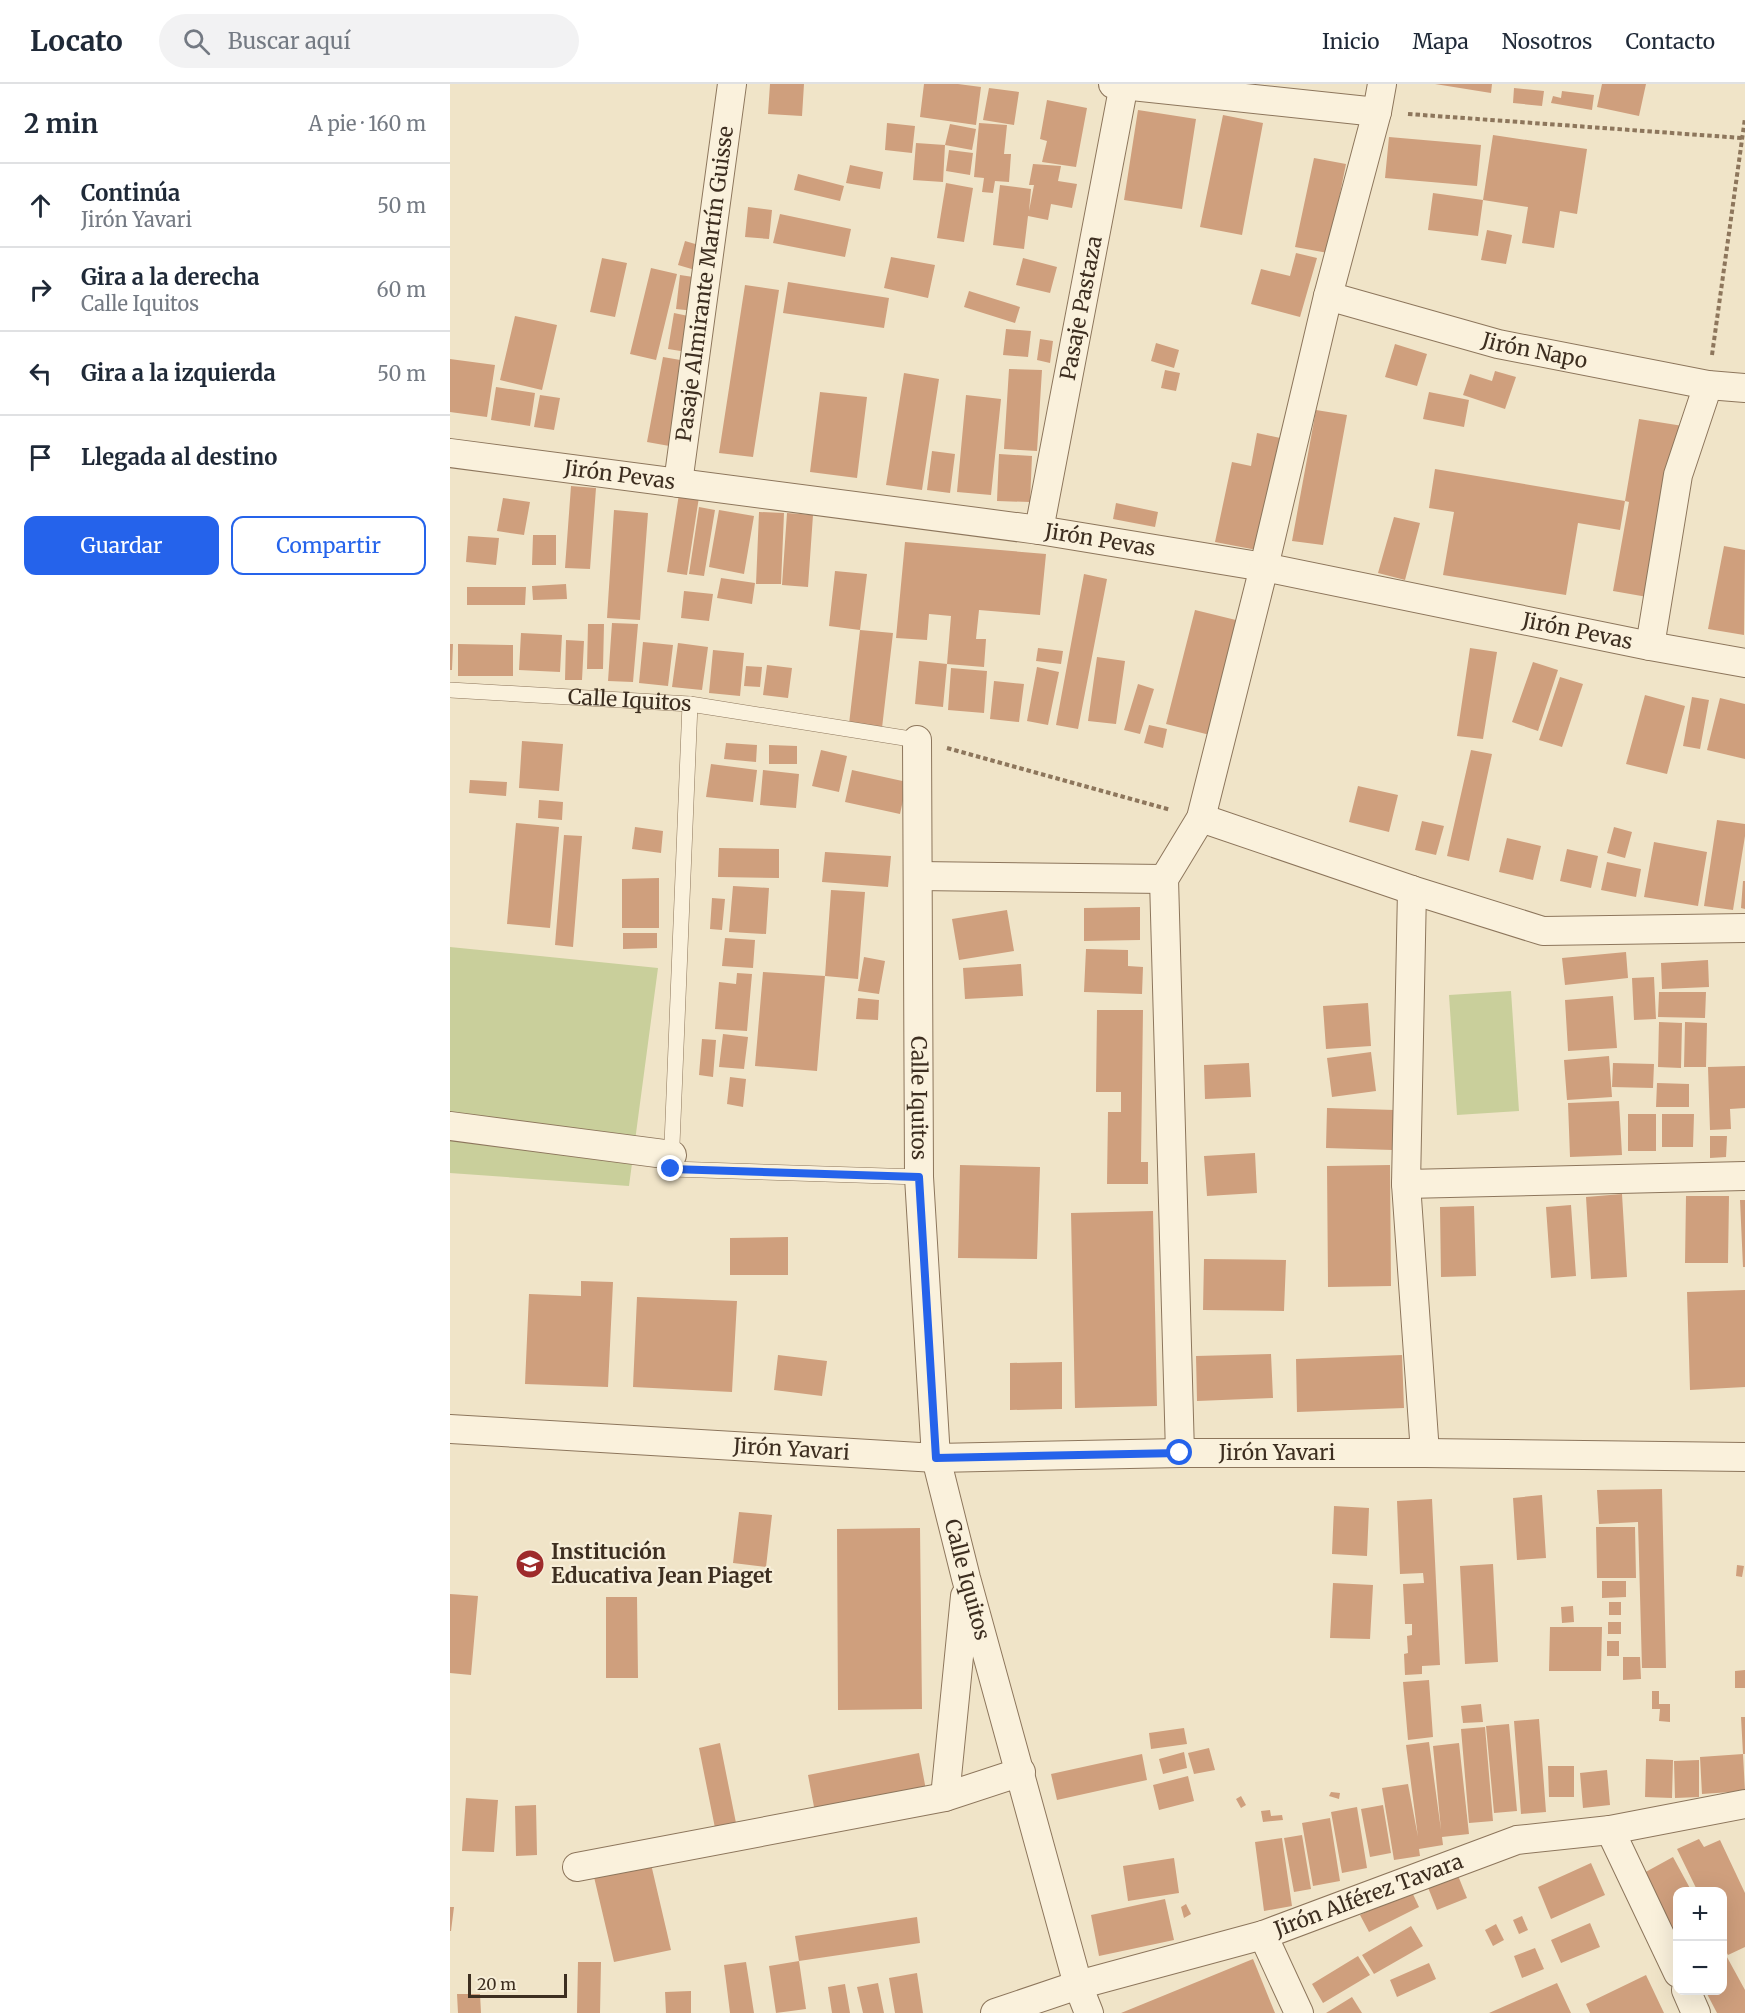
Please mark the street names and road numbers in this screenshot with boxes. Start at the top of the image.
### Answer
street label: Pasaje Almirante Martín Guisse [670,124,739,443]
street label: Pasaje Pastaza [1054,234,1108,382]
street label: Jirón Napo [1478,326,1590,374]
street label: Jirón Pevas [561,454,677,495]
street label: Jirón Pevas [1042,517,1158,562]
street label: Jirón Pevas [1519,606,1635,655]
street label: Calle Iquitos [567,683,692,717]
street label: Calle Iquitos [905,1036,933,1160]
street label: Jirón Yavari [731,1432,851,1466]
street label: Jirón Yavari [1218,1439,1336,1466]
street label: Calle Iquitos [939,1516,996,1643]
street label: Jirón Alférez Tavara [1269,1847,1467,1943]

